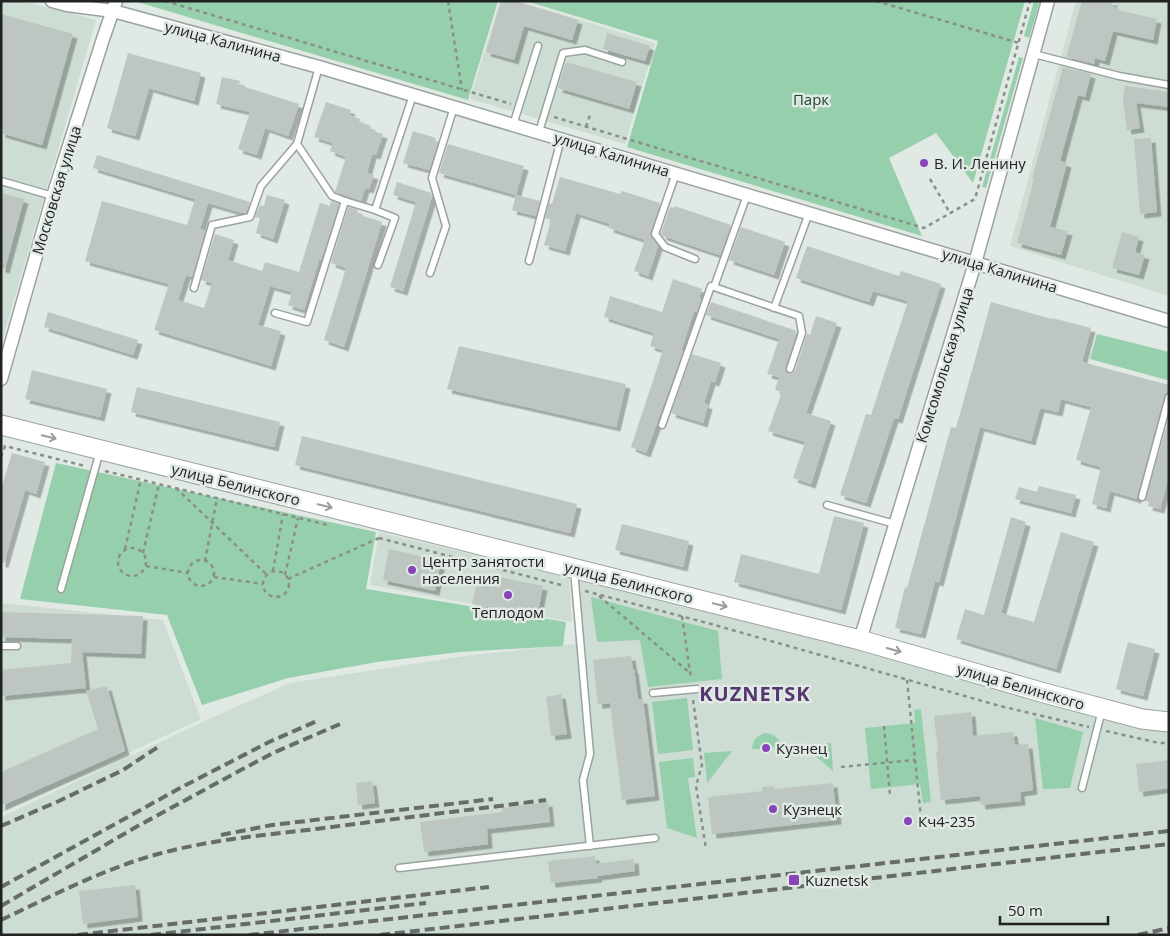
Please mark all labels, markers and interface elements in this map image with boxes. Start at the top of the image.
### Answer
street label: улица Калинина [163,16,283,66]
park label: Парк [793,89,829,109]
street label: Московская улица [27,123,85,257]
street label: улица Калинина [552,127,672,181]
place label: В. И. Ленину [934,153,1026,173]
marker: В. И. Ленину [918,157,930,169]
street label: улица Калинина [940,243,1060,297]
street label: Комсомольская улица [911,285,977,445]
one-way arrow [40,433,56,442]
street label: улица Белинского [170,458,302,510]
one-way arrow [316,502,332,511]
place label: Центр занятости населения [422,551,544,588]
street label: улица Белинского [563,556,695,608]
marker: Центр занятости населения [406,564,418,576]
marker: Теплодом [502,589,514,601]
one-way arrow [712,601,728,610]
place label: Теплодом [472,602,544,622]
one-way arrow [886,646,902,656]
street label: улица Белинского [955,658,1087,714]
district label: KUZNETSK [699,680,811,707]
place label: Кузнец [776,738,828,758]
marker: Кузнец [760,742,772,754]
place label: Кузнецк [783,799,842,819]
marker: Кузнецк [767,803,779,815]
place label: Кч4-235 [918,811,975,831]
marker: Кч4-235 [902,815,914,827]
place label: Kuznetsk [805,870,869,890]
marker: Kuznetsk [787,873,801,887]
scale bar [1000,894,1108,926]
text: 50 m [1008,900,1043,920]

